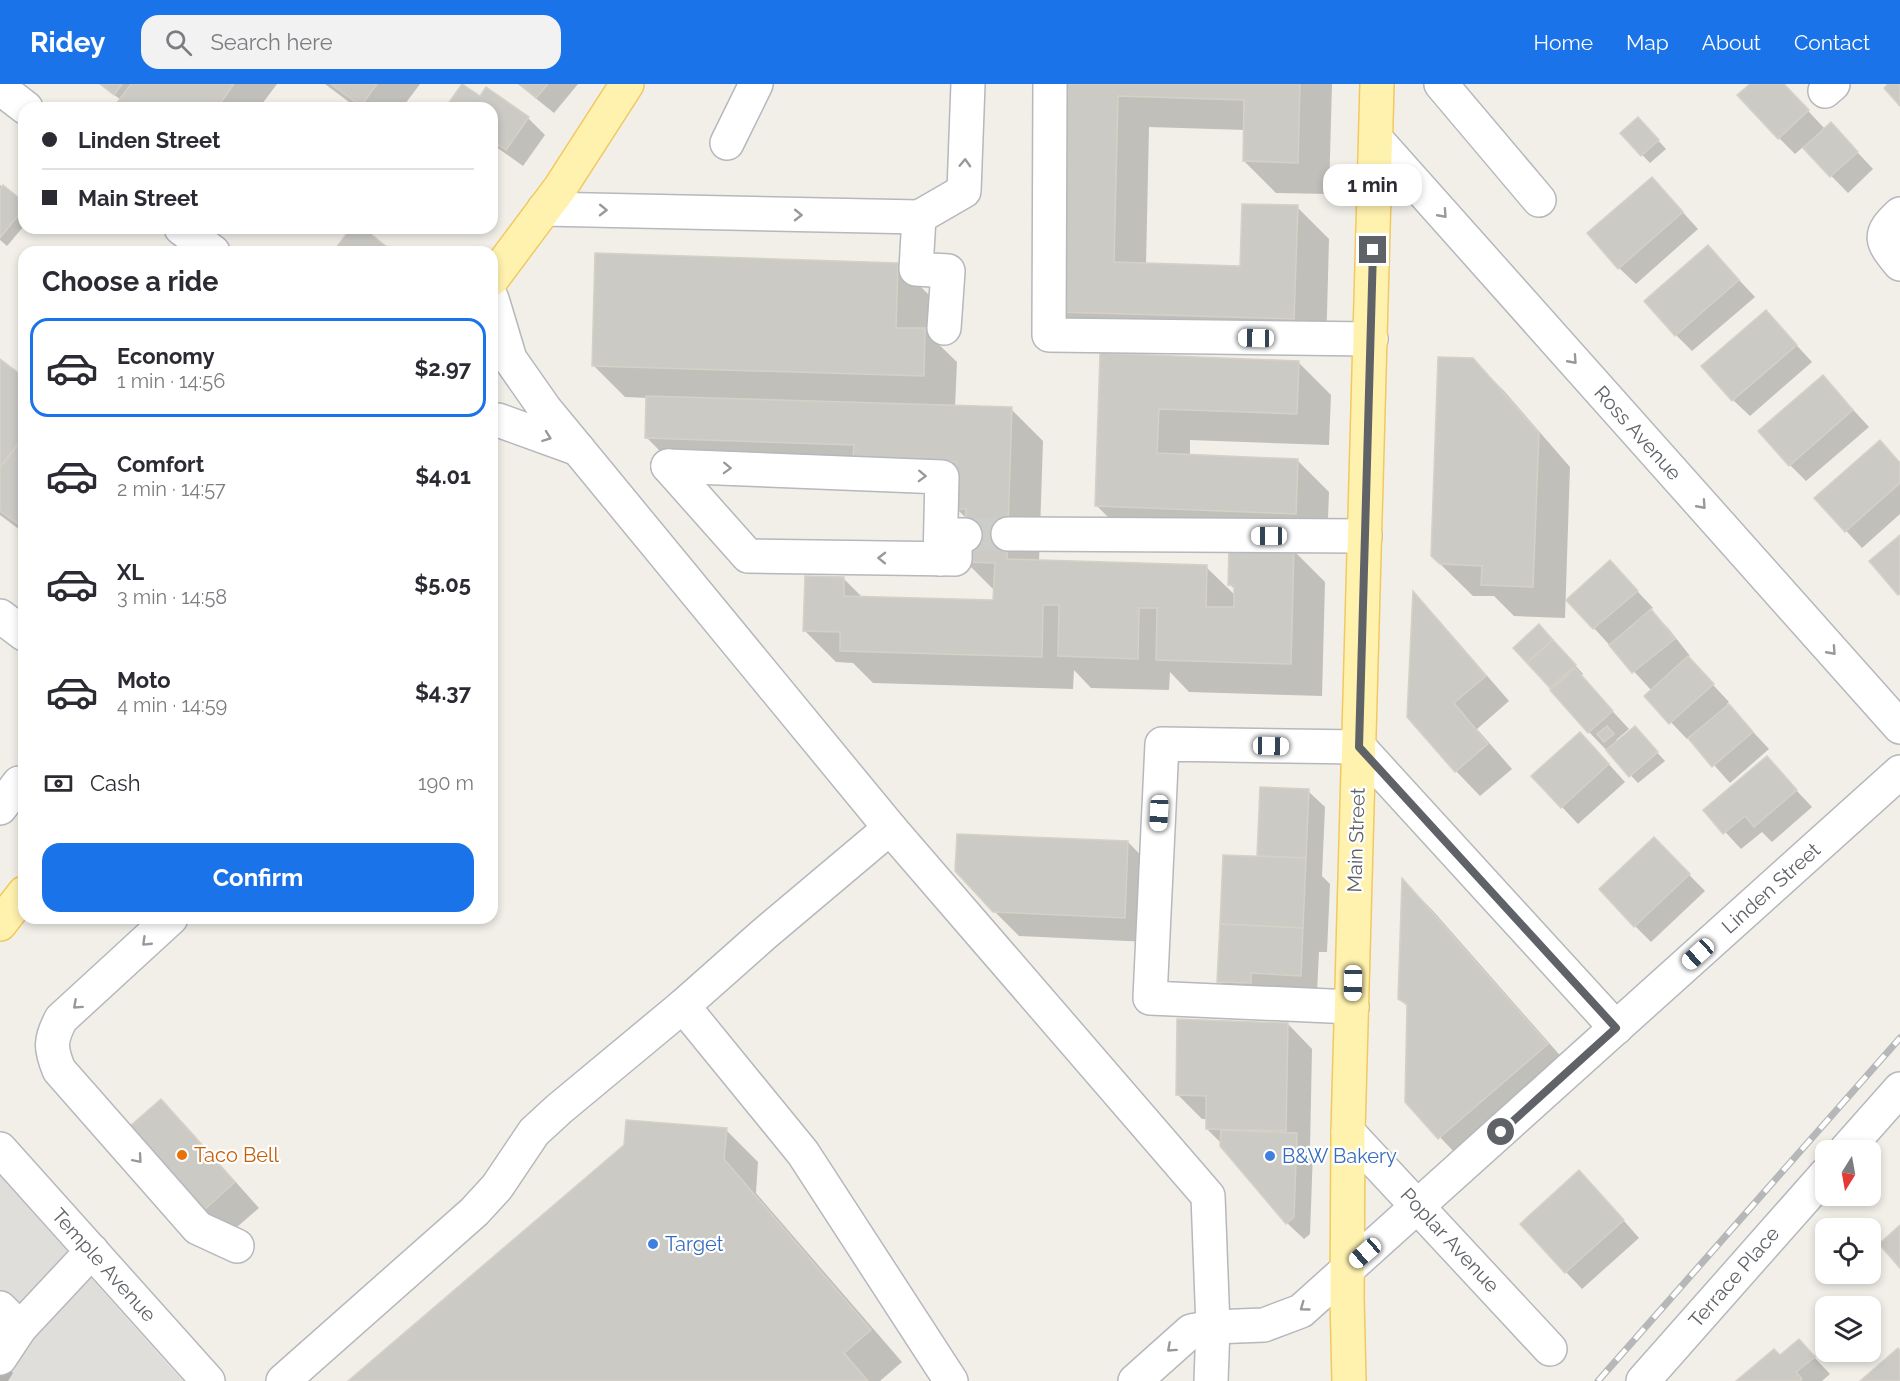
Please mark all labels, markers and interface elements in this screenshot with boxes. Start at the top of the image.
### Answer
search box [141,15,561,69]
text: Ridey [30,26,105,59]
icon: search [162,26,195,59]
text: Search here [210,29,333,55]
text: Home [1534,30,1593,55]
text: Map [1626,30,1669,55]
text: About [1702,30,1761,55]
text: Contact [1794,30,1870,55]
text: Linden Street [78,127,220,153]
one-way arrow [959,159,972,168]
callout: 1 min [1324,163,1422,205]
text: 1 min [1347,173,1398,197]
text: Main Street [78,185,198,211]
one-way arrow [598,204,607,217]
one-way arrow [1436,207,1447,218]
one-way arrow [793,209,802,221]
route end [1359,236,1386,263]
text: Choose a ride [42,266,218,297]
car [1238,329,1274,347]
icon: car [45,341,99,395]
text: Economy [117,343,215,369]
one-way arrow [1566,353,1577,364]
text: $2.97 [414,355,471,381]
text: 1 min · 14:56 [117,369,225,393]
street label: Ross Avenue [1589,381,1687,485]
one-way arrow [542,430,552,443]
icon: car [45,449,99,503]
text: Comfort [117,451,204,477]
one-way arrow [722,462,731,475]
text: $4.01 [415,463,471,489]
one-way arrow [917,470,926,483]
text: 2 min · 14:57 [117,477,226,501]
one-way arrow [1695,498,1706,509]
car [1251,527,1287,545]
one-way arrow [877,552,886,564]
icon: car [45,557,99,611]
text: XL [117,559,144,585]
text: $5.05 [414,571,471,597]
text: 3 min · 14:58 [117,585,227,609]
one-way arrow [1825,644,1836,655]
icon: car [45,665,99,719]
text: Moto [117,667,171,693]
text: $4.37 [415,679,471,705]
text: 4 min · 14:59 [117,693,227,717]
car [1253,737,1289,755]
icon: cash [42,767,75,800]
text: Cash [90,770,141,796]
text: 190 m [418,771,474,795]
street label: Main Street [1342,787,1370,893]
car [1149,795,1169,831]
street label: Linden Street [1717,837,1825,938]
button: Confirm [42,843,474,912]
one-way arrow [142,935,152,946]
car [1679,935,1717,973]
car [1344,965,1362,1001]
one-way arrow [73,998,84,1009]
route start [1487,1118,1514,1145]
north arrow [1815,1140,1881,1206]
map controls [1815,1140,1881,1362]
place label: Taco Bell [194,1143,279,1167]
place label: B&W Bakery [1282,1144,1397,1168]
marker: Taco Bell [175,1148,189,1162]
marker: B&W Bakery [1263,1149,1277,1163]
one-way arrow [131,1152,142,1163]
street label: Poplar Avenue [1396,1183,1505,1297]
street label: Temple Avenue [47,1203,161,1327]
button: locate [1815,1218,1881,1284]
street label: Terrace Place [1684,1221,1784,1332]
place label: Target [665,1232,724,1256]
car [1346,1234,1384,1272]
marker: Target [646,1237,660,1251]
button: layers [1815,1296,1881,1362]
one-way arrow [1299,1300,1310,1311]
one-way arrow [1167,1341,1178,1352]

